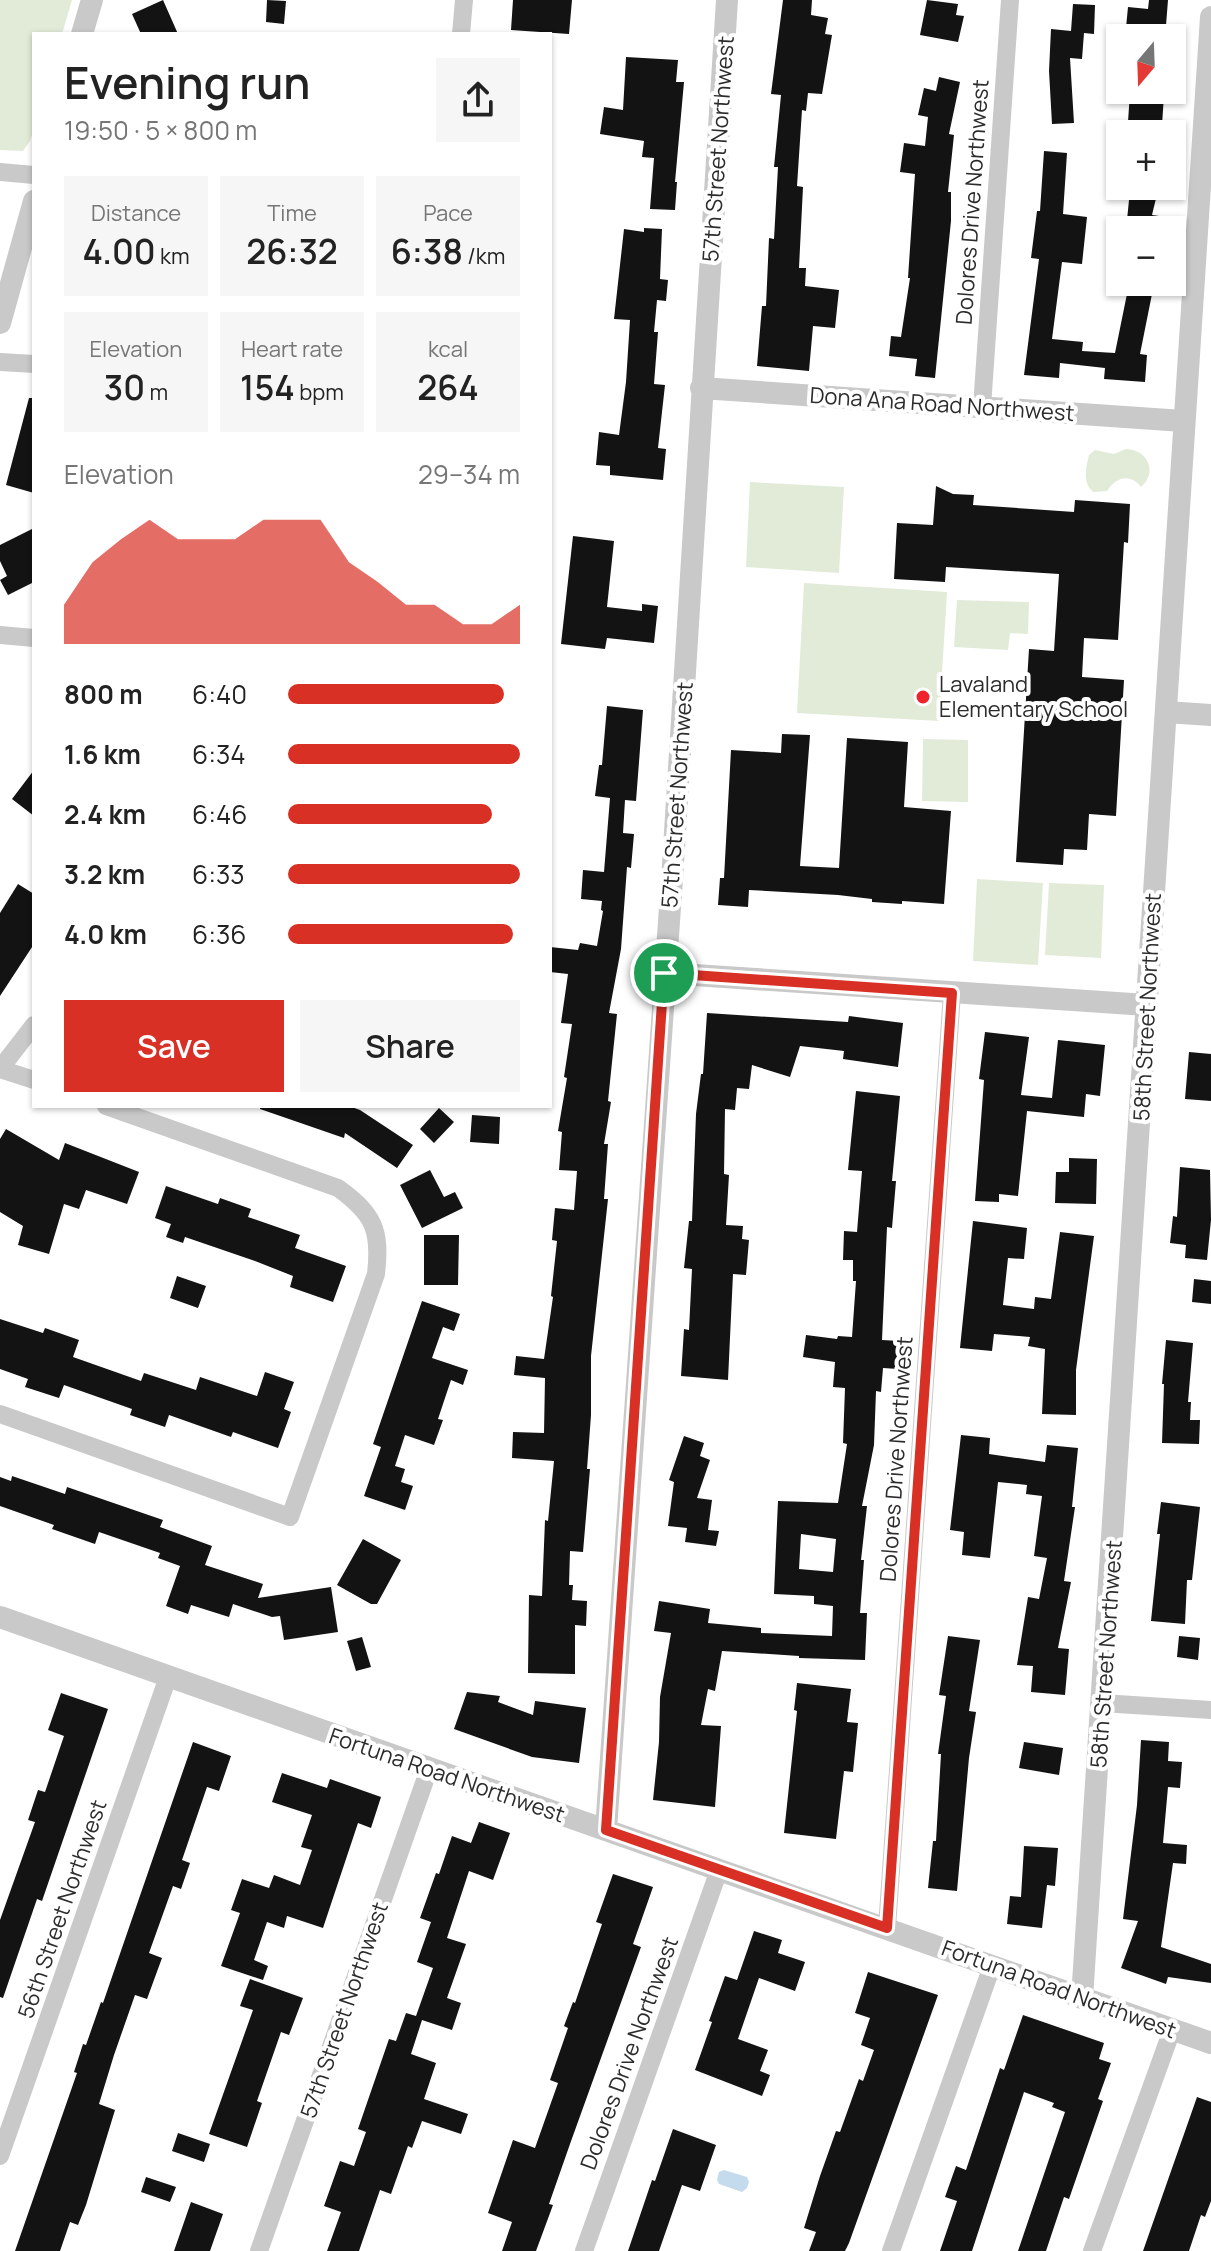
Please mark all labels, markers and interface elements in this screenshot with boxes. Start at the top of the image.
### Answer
north arrow [1106,24,1186,104]
map controls [1106,24,1186,296]
street label: 57th Street Northwest [695,35,741,263]
text: Evening run [64,52,310,112]
button: share [436,58,520,142]
street label: Dolores Drive Northwest [948,78,996,326]
text: 19:50 · 5 × 800 m [64,112,257,148]
button: + [1106,120,1186,200]
text: Distance [91,198,181,228]
text: Time [267,198,317,228]
text: Pace [423,198,473,228]
button: − [1106,216,1186,296]
text: 4.00 [82,228,156,274]
text: 26:32 [246,228,338,274]
text: 6:38 [391,228,463,274]
text: km [156,241,190,271]
text: /km [463,241,505,271]
text: Elevation [90,334,182,364]
text: Heart rate [241,334,343,364]
text: kcal [428,334,468,364]
text: 30 [104,364,145,410]
text: 154 [240,364,295,410]
text: 264 [417,364,479,410]
text: m [145,377,168,407]
text: bpm [295,377,344,407]
street label: Dona Ana Road Northwest [809,380,1076,428]
text: Elevation [64,456,174,492]
text: 29–34 m [418,456,520,492]
place label: Lavaland Elementary School [939,669,1128,724]
text: 800 m [64,676,143,712]
text: 6:40 [192,676,247,712]
street label: 57th Street Northwest [654,681,700,909]
marker: Lavaland Elementary School [914,688,932,706]
text: 1.6 km [64,736,141,772]
text: 6:34 [192,736,246,772]
text: 2.4 km [64,796,146,832]
text: 6:46 [192,796,247,832]
text: 3.2 km [64,856,145,892]
text: 6:33 [192,856,245,892]
street label: 58th Street Northwest [1126,892,1168,1122]
text: 4.0 km [64,916,147,952]
text: 6:36 [192,916,246,952]
pin [630,939,698,1007]
icon: arrive [642,951,686,995]
button: Save [64,1000,284,1092]
button: Share [300,1000,520,1092]
street label: Dolores Drive Northwest [872,1335,920,1583]
street label: 58th Street Northwest [1083,1539,1129,1769]
street label: Fortuna Road Northwest [325,1721,569,1830]
street label: 56th Street Northwest [11,1796,114,2022]
street label: 57th Street Northwest [293,1898,395,2122]
street label: Dolores Drive Northwest [573,1932,685,2174]
street label: Fortuna Road Northwest [938,1933,1181,2045]

